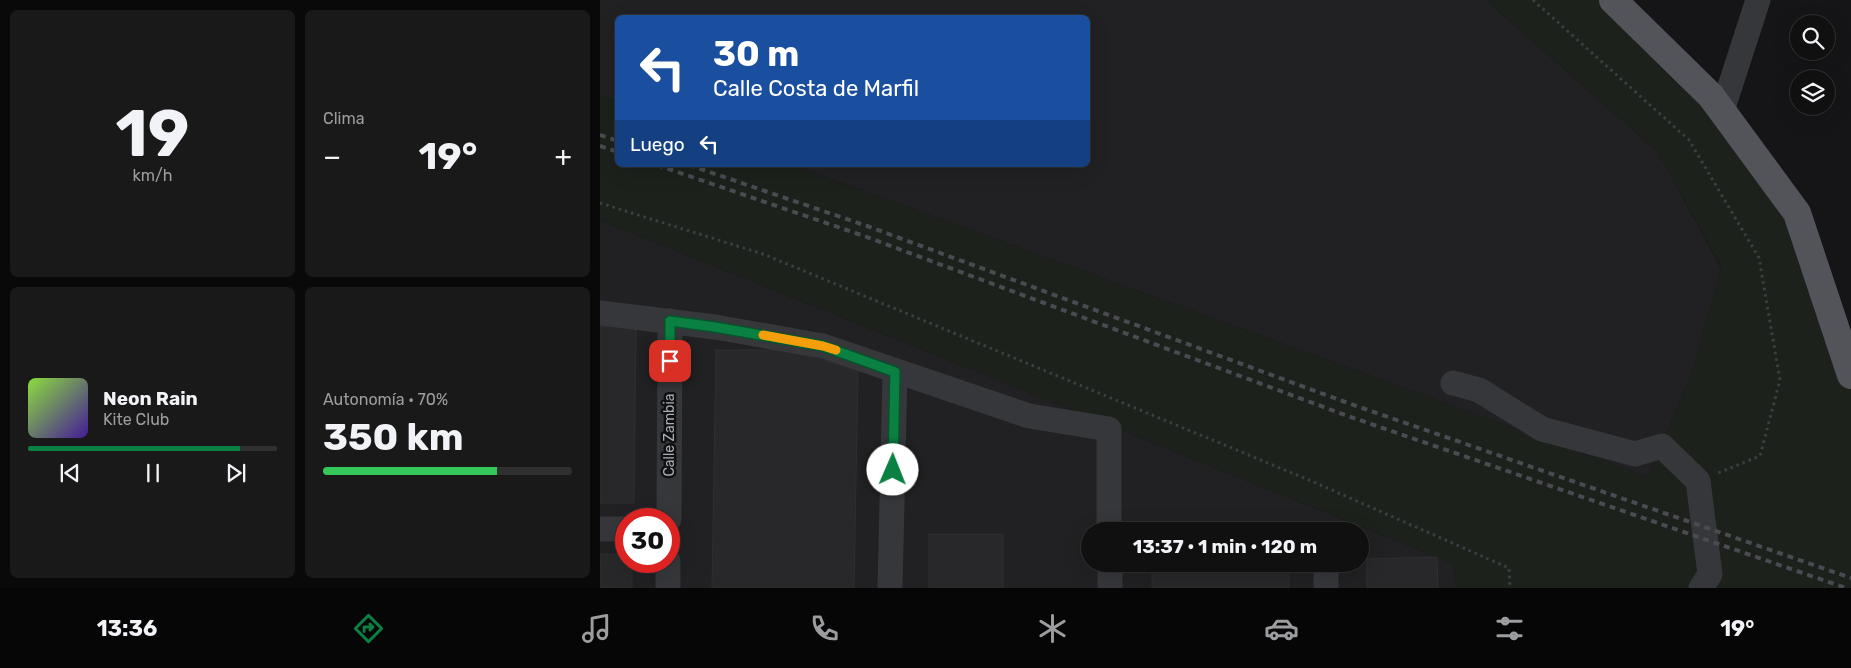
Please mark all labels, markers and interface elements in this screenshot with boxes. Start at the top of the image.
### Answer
map controls [1790,15,1835,115]
button: search [1790,15,1835,60]
text: 30 m [713,33,799,75]
icon: left [630,35,695,100]
button: layers [1790,70,1835,115]
text: Calle Costa de Marfil [713,75,919,102]
text: 19 [116,95,189,172]
text: Clima [323,109,364,128]
icon: left [695,130,723,158]
text: 19° [418,133,477,179]
text: Luego [630,133,685,156]
text: − [323,140,341,173]
text: + [555,140,572,173]
text: km/h [133,166,172,185]
pin [649,340,691,382]
icon: arrive [656,347,684,375]
text: Neon Rain [103,387,198,410]
text: Autonomía · 70% [323,390,448,409]
street label: Calle Zambia [661,393,678,477]
text: Kite Club [103,410,169,429]
text: 350 km [323,414,464,460]
position arrow [866,443,918,495]
icon: previous [56,459,84,487]
icon: pause [139,459,167,487]
icon: next [222,459,250,487]
speed limit sign: 30 [615,508,680,573]
text: 13:37 · 1 min · 120 m [1133,535,1317,558]
icon: directions [351,611,386,646]
icon: music [579,611,614,646]
icon: phone [807,611,842,646]
icon: climate [1035,611,1070,646]
icon: car [1264,611,1299,646]
icon: filters [1492,611,1527,646]
text: 13:36 [97,615,157,642]
text: 19° [1720,615,1754,642]

